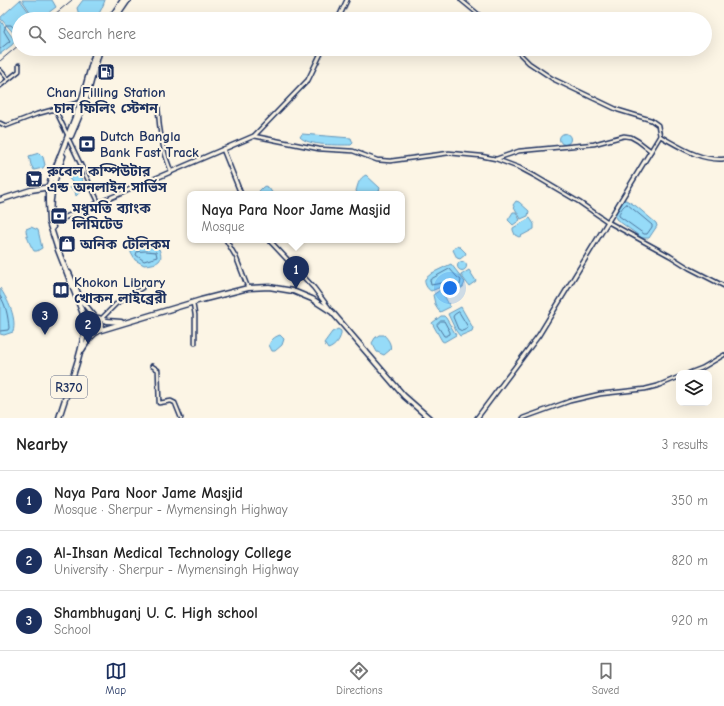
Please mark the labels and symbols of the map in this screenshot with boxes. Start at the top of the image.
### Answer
fuel station icon: Chan Filling Station চান ফিলিং স্টেশন [96,62,116,82]
place label: Chan Filling Station চান ফিলিং স্টেশন [46,84,166,117]
place label: Dutch Bangla Bank Fast Track [100,128,199,161]
bank icon: Dutch Bangla Bank Fast Track [77,134,97,154]
place label: রুবেল কম্পিউটার এন্ড অনলাইন সার্ভিস [46,163,168,196]
supermarket icon: রুবেল কম্পিউটার এন্ড অনলাইন সার্ভিস [24,169,44,189]
place label: মধুমতি ব্যাংক লিমিটেড [71,200,151,233]
bank icon: মধুমতি ব্যাংক লিমিটেড [49,206,69,226]
shop icon: অনিক টেলিকম [57,234,77,254]
place label: অনিক টেলিকম [79,236,170,253]
pin: 1 [283,256,309,289]
place label: Khokon Library খোকন লাইব্রেরী [74,274,168,307]
your location [440,278,460,298]
library icon: Khokon Library খোকন লাইব্রেরী [51,280,71,300]
pin: 3 [32,302,58,335]
pin: 2 [75,311,101,344]
road number: R370 [51,376,87,398]

